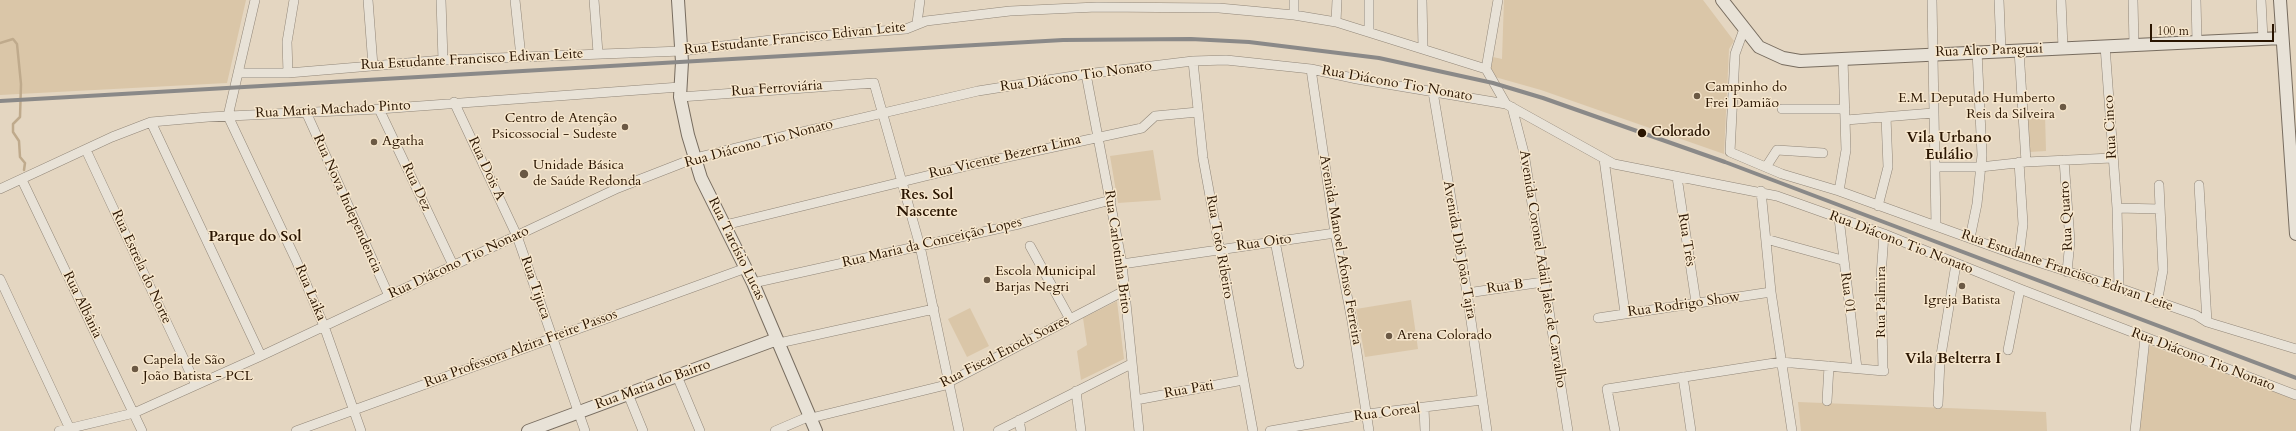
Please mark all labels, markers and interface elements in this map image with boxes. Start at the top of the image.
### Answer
scale bar [2152,16,2276,42]
street label: Rua Estudante Francisco Edivan Leite [683,19,907,59]
text: 100 m [2157,23,2189,39]
street label: Rua Alto Paraguai [1935,41,2043,61]
street label: Rua Estudante Francisco Edivan Leite [360,46,584,74]
street label: Rua Diácono Tio Nonato [999,58,1153,96]
street label: Rua Diácono Tio Nonato [1320,62,1474,106]
street label: Rua Ferroviária [731,77,823,101]
place label: Campinho do Frei Damião [1705,80,1787,112]
marker: Campinho do Frei Damião [1692,91,1702,101]
place label: E.M. Deputado Humberto Reis da Silveira [1898,91,2055,124]
street label: Rua Cinco [2101,95,2121,159]
street label: Rua Maria Machado Pinto [255,98,411,122]
marker: E.M. Deputado Humberto Reis da Silveira [2058,102,2068,112]
place label: Centro de Atenção Psicossocial - Sudeste [492,111,617,144]
street label: Rua Diácono Tio Nonato [683,116,835,172]
marker: Centro de Atenção Psicossocial - Sudeste [620,122,630,132]
place label: Colorado [1651,125,1710,141]
marker: Colorado [1636,127,1648,139]
district label: Vila Urbano Eulálio [1907,130,1991,165]
street label: Rua Vicente Bezerra Lima [927,131,1083,183]
street label: Rua Nova Independencia [309,132,385,276]
place label: Agatha [382,134,424,150]
street label: Rua Dois A [464,134,508,204]
marker: Agatha [369,137,379,147]
street label: Avenida Coronel Adail Jales de Carvalho [1515,149,1569,389]
street label: Avenida Manoel Afonso Ferreira [1315,154,1365,346]
place label: Unidade Básica de Saúde Redonda [533,158,641,190]
street label: Rua Dez [398,160,434,214]
marker: Unidade Básica de Saúde Redonda [518,168,530,180]
street label: Avenida Dib João Tajra [1439,179,1479,321]
street label: Rua Quatro [2057,181,2077,251]
district label: Res. Sol Nascente [896,187,958,222]
street label: Rua Carlotinha Brito [1100,189,1134,315]
street label: Rua Totó Ribeiro [1202,194,1236,300]
street label: Rua Tarcísio Lucas [704,195,768,303]
street label: Rua Estrela do Norte [107,207,175,327]
street label: Rua Diácono Tio Nonato [1827,208,1975,278]
street label: Rua Três [1674,212,1698,268]
street label: Rua Maria da Conceição Lopes [841,214,1023,272]
street label: Rua Diácono Tio Nonato [386,223,532,303]
street label: Rua Estudante Francisco Edivan Leite [1959,227,2175,315]
district label: Parque do Sol [208,229,302,247]
street label: Rua Oito [1235,231,1293,255]
street label: Rua Tijuca [516,254,554,322]
street label: Rua Laika [291,262,329,324]
place label: Escola Municipal Barjas Negri [995,264,1096,296]
street label: Rua Palmira [1874,266,1890,338]
street label: Rua Albânia [59,269,105,341]
street label: Rua 01 [1836,271,1858,315]
marker: Escola Municipal Barjas Negri [982,275,992,285]
street label: Rua B [1486,276,1524,298]
marker: Igreja Batista [1957,281,1967,291]
street label: Rua Rodrigo Show [1627,289,1741,321]
place label: Igreja Batista [1924,293,2000,309]
street label: Rua Professora Alzira Freire Passos [422,306,620,392]
street label: Rua Fiscal Enoch Soares [938,312,1072,392]
street label: Rua Diácono Tio Nonato [2129,325,2277,395]
place label: Arena Colorado [1397,328,1492,344]
marker: Arena Colorado [1384,331,1394,341]
district label: Vila Belterra I [1905,351,2001,369]
place label: Capela de São João Batista - PCL [143,353,253,386]
street label: Rua Maria do Bairro [593,356,713,414]
marker: Capela de São João Batista - PCL [130,364,140,374]
street label: Rua Pati [1163,377,1215,403]
street label: Rua Coreal [1353,401,1421,425]

